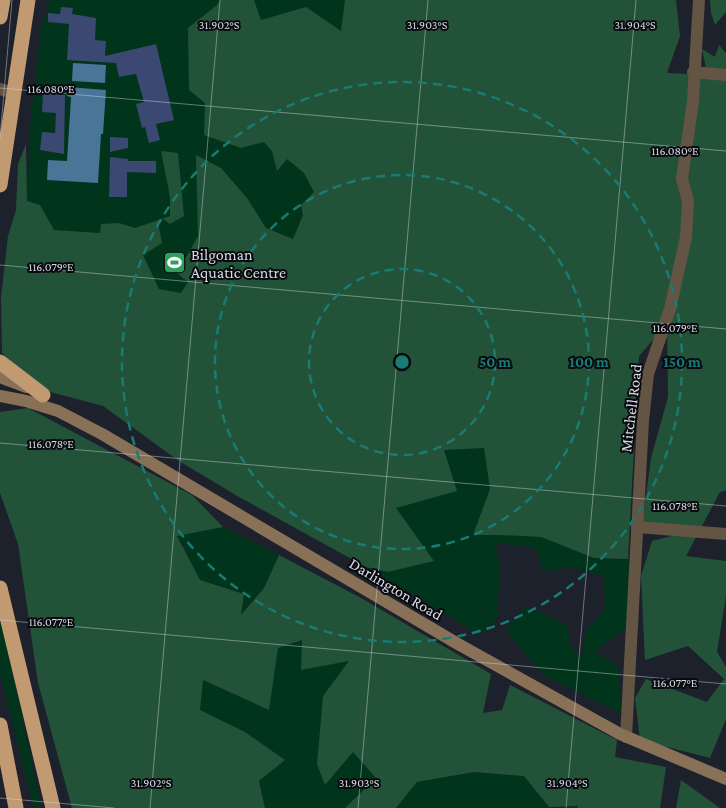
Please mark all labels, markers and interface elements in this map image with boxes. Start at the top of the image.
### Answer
text: 31.902°S [199,18,240,32]
text: 31.903°S [407,18,448,32]
text: 31.904°S [614,18,656,32]
text: 116.080°E [27,82,75,96]
text: 116.080°E [651,144,699,158]
place label: Bilgoman Aquatic Centre [191,246,286,282]
sports icon: Bilgoman Aquatic Centre [163,251,187,275]
text: 116.079°E [28,260,74,274]
text: 116.079°E [652,321,698,335]
centre of rings [393,353,411,371]
text: 50 m [479,354,511,370]
text: 100 m [569,354,609,370]
text: 150 m [663,354,701,370]
street label: Mitchell Road [617,362,645,453]
text: 116.078°E [28,437,74,451]
text: 116.078°E [652,499,698,513]
street label: Darlington Road [346,555,446,625]
text: 116.077°E [29,615,74,629]
text: 116.077°E [653,676,698,690]
text: 31.902°S [131,776,172,790]
text: 31.903°S [339,776,380,790]
text: 31.904°S [546,776,588,790]

